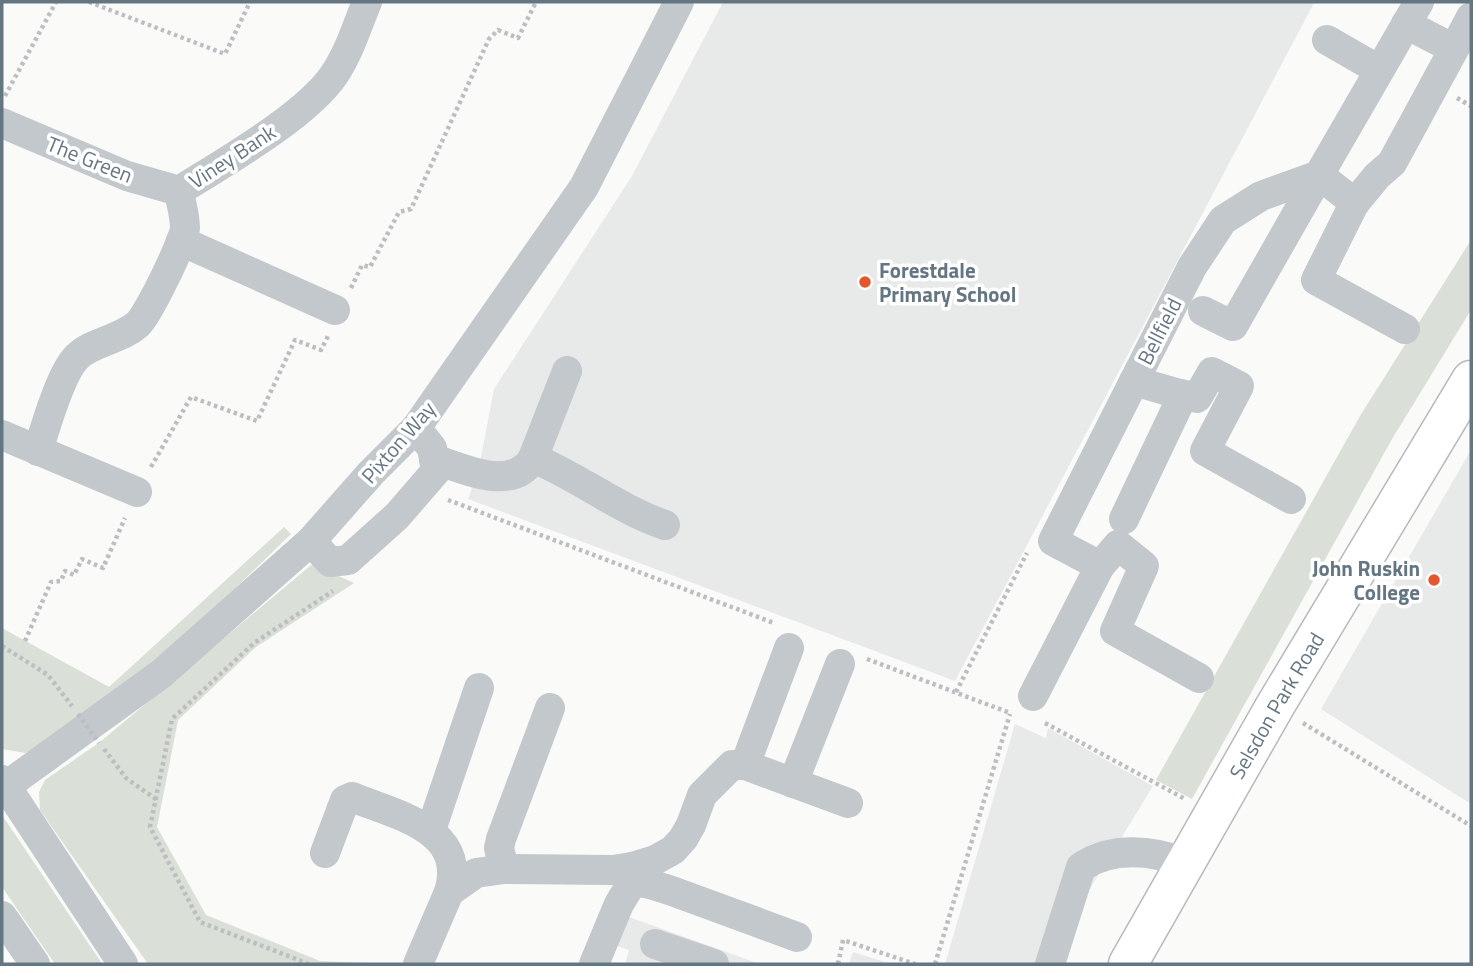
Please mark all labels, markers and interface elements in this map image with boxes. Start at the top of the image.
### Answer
street label: Viney Bank [182,116,282,196]
street label: The Green [42,127,138,191]
place label: Forestdale Primary School [879,254,1016,310]
marker: Forestdale Primary School [857,274,873,290]
street label: Bellfield [1129,292,1189,370]
street label: Pixton Way [353,394,443,490]
place label: John Ruskin College [1312,552,1420,608]
marker: John Ruskin College [1426,572,1442,588]
street label: Selsdon Park Road [1221,626,1332,785]

